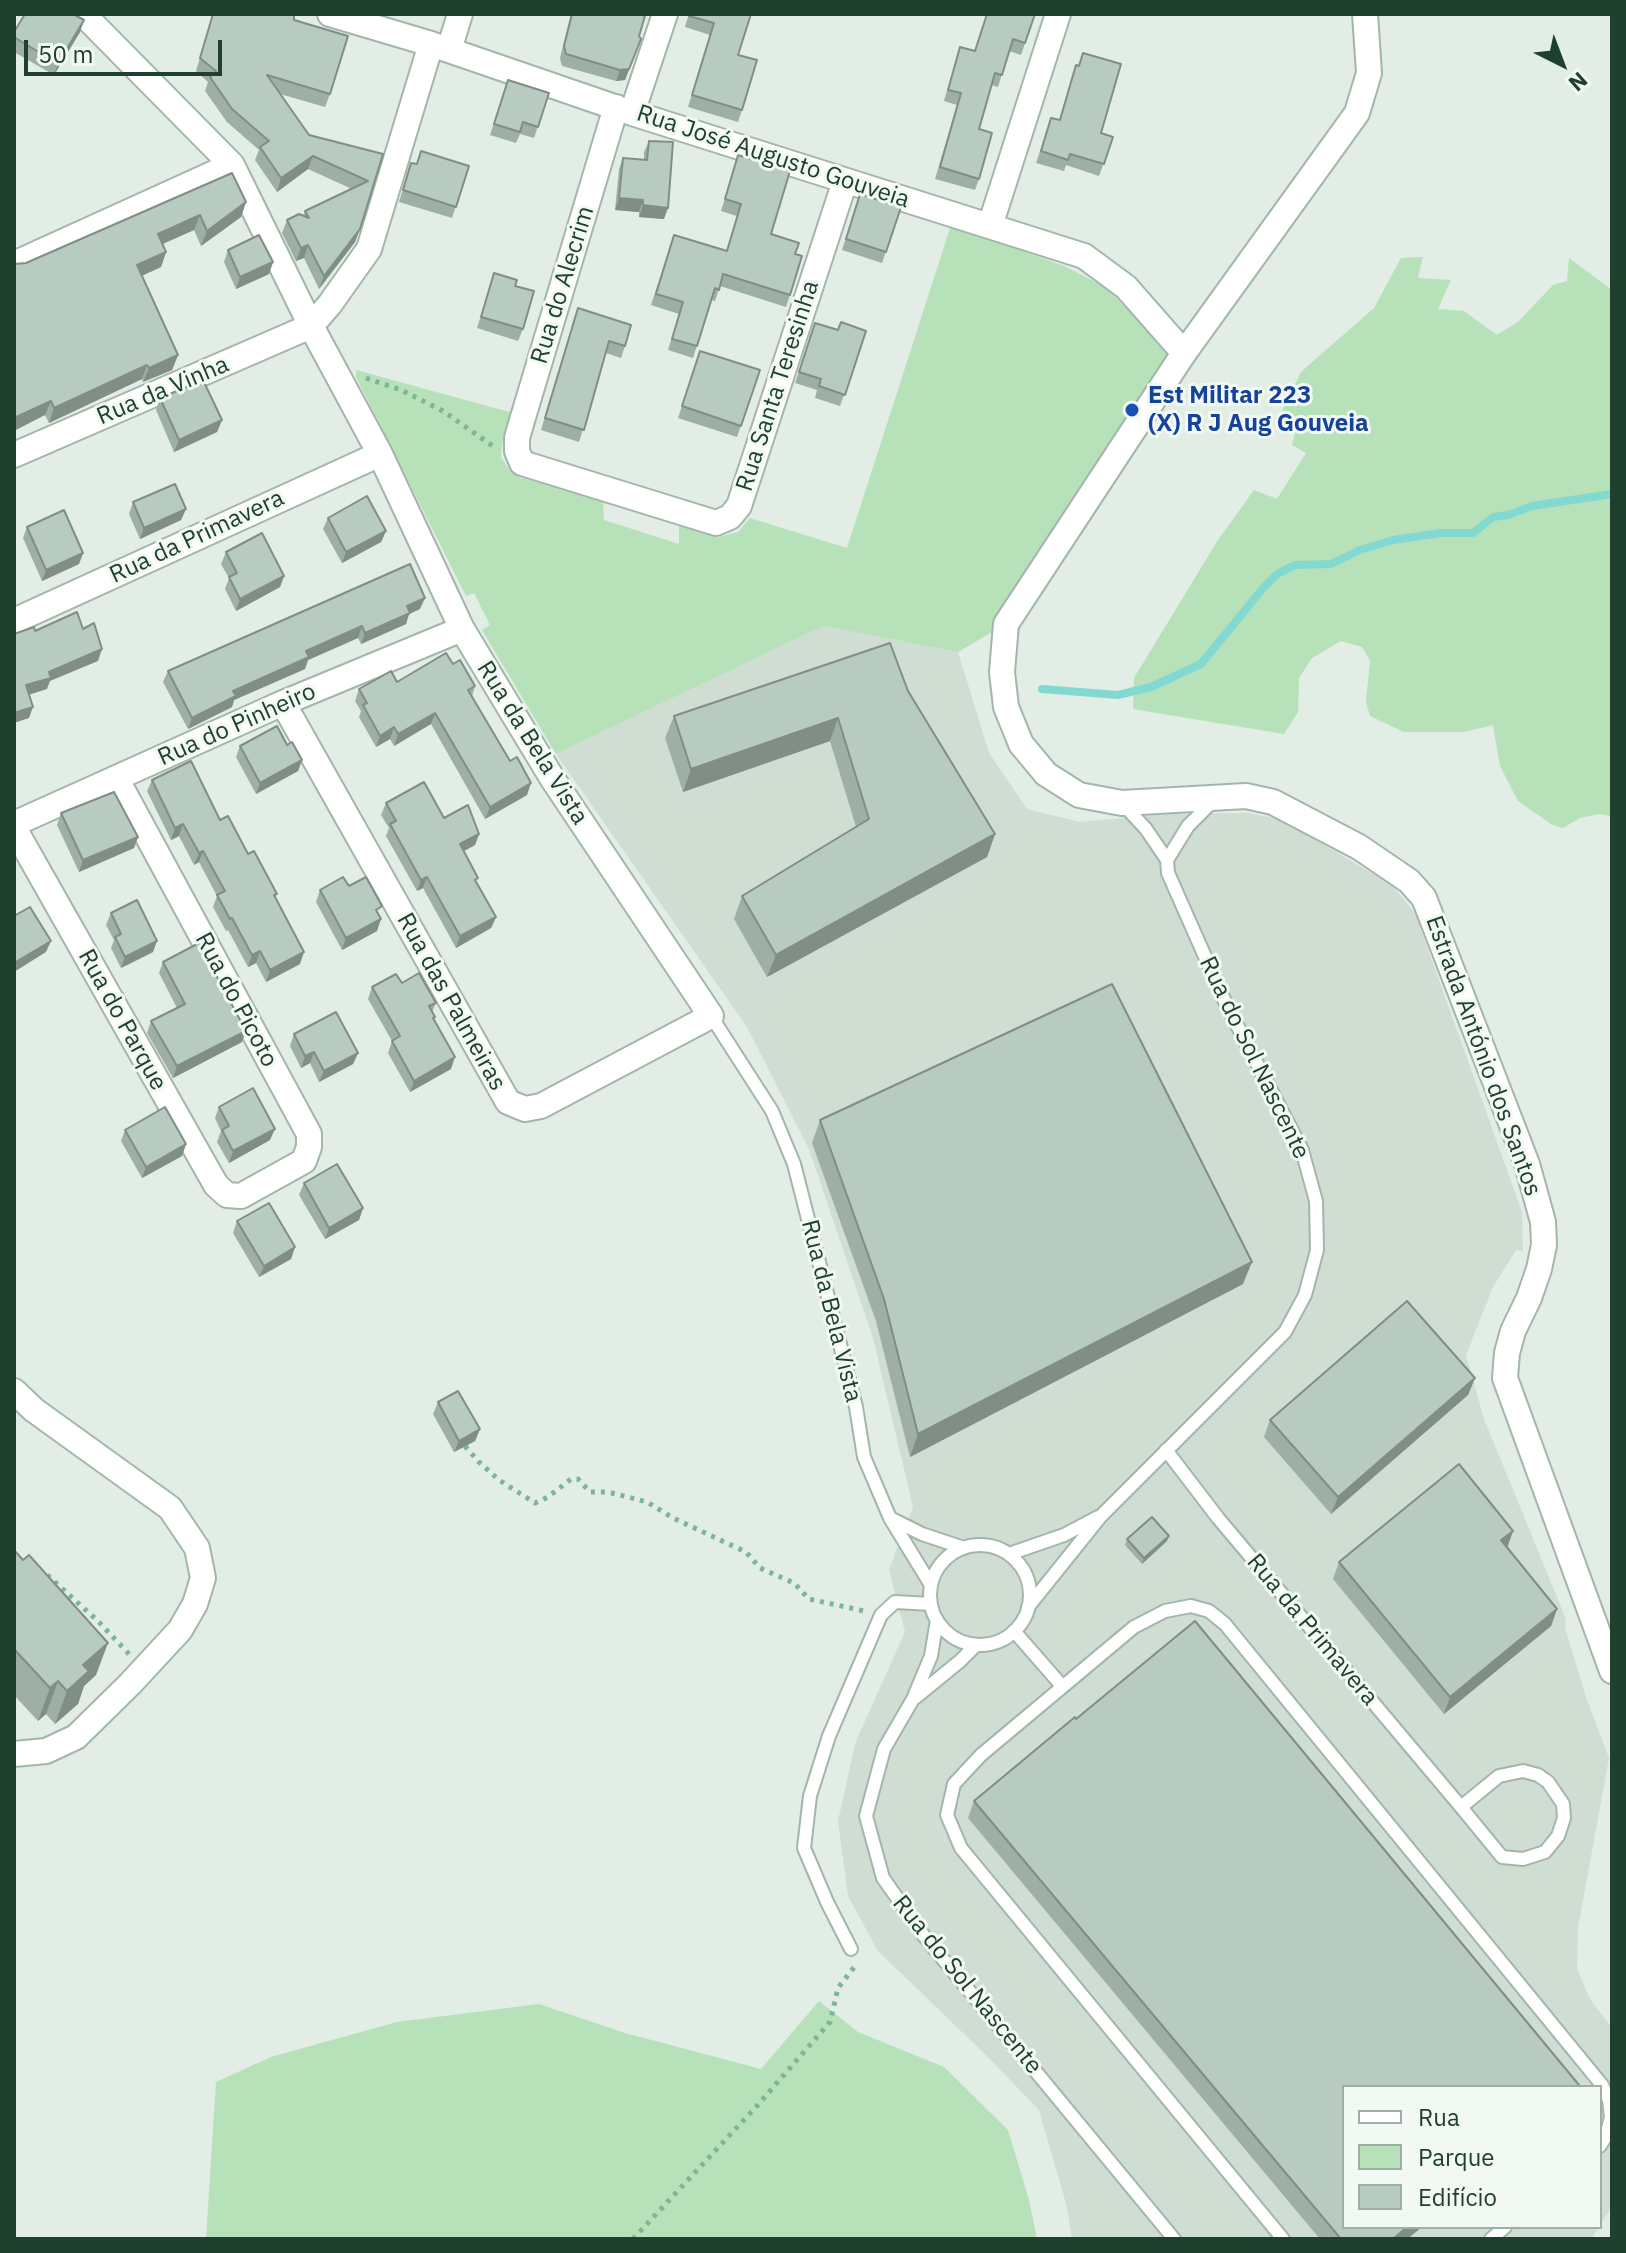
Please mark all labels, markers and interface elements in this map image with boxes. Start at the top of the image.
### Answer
scale bar [28,24,226,74]
north arrow [1522,24,1602,104]
text: 50 m [38,38,93,70]
text: N [1563,66,1594,98]
street label: Rua José Augusto Gouveia [633,99,913,215]
street label: Rua do Alecrim [525,203,601,367]
street label: Rua Santa Teresinha [730,277,826,495]
street label: Rua da Vinha [93,350,233,432]
place label: Est Militar 223 (X) R J Aug Gouveia [1148,382,1369,438]
marker: Est Militar 223 (X) R J Aug Gouveia [1123,401,1141,419]
street label: Rua da Primavera [105,484,289,590]
street label: Rua da Bela Vista [470,656,594,830]
street label: Rua do Pinheiro [154,677,320,773]
street label: Rua das Palmeiras [390,908,512,1096]
street label: Estrada António dos Santos [1419,912,1547,1200]
street label: Rua do Picoto [189,928,283,1072]
street label: Rua do Parque [71,944,173,1096]
street label: Rua do Sol Nascente [1192,952,1316,1164]
street label: Rua da Bela Vista [794,1217,868,1405]
street label: Rua da Primavera [1240,1548,1384,1712]
street label: Rua do Sol Nascente [886,1890,1048,2080]
legend [1342,2085,1602,2229]
text: Rua [1418,2101,1460,2133]
text: Parque [1418,2141,1495,2173]
text: Edifício [1418,2181,1497,2213]

